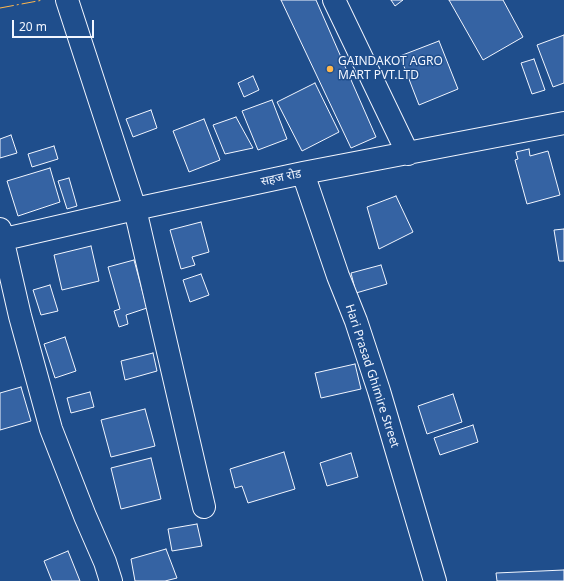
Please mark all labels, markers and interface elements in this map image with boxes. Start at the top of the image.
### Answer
scale bar [14,12,96,38]
text: 20 m [19,18,47,35]
place label: GAINDAKOT AGRO MART PVT.LTD [338,55,443,83]
marker: GAINDAKOT AGRO MART PVT.LTD [325,64,335,74]
street label: सहज रोड [259,167,303,189]
street label: Hari Prasad Ghimire Street [342,302,402,450]

